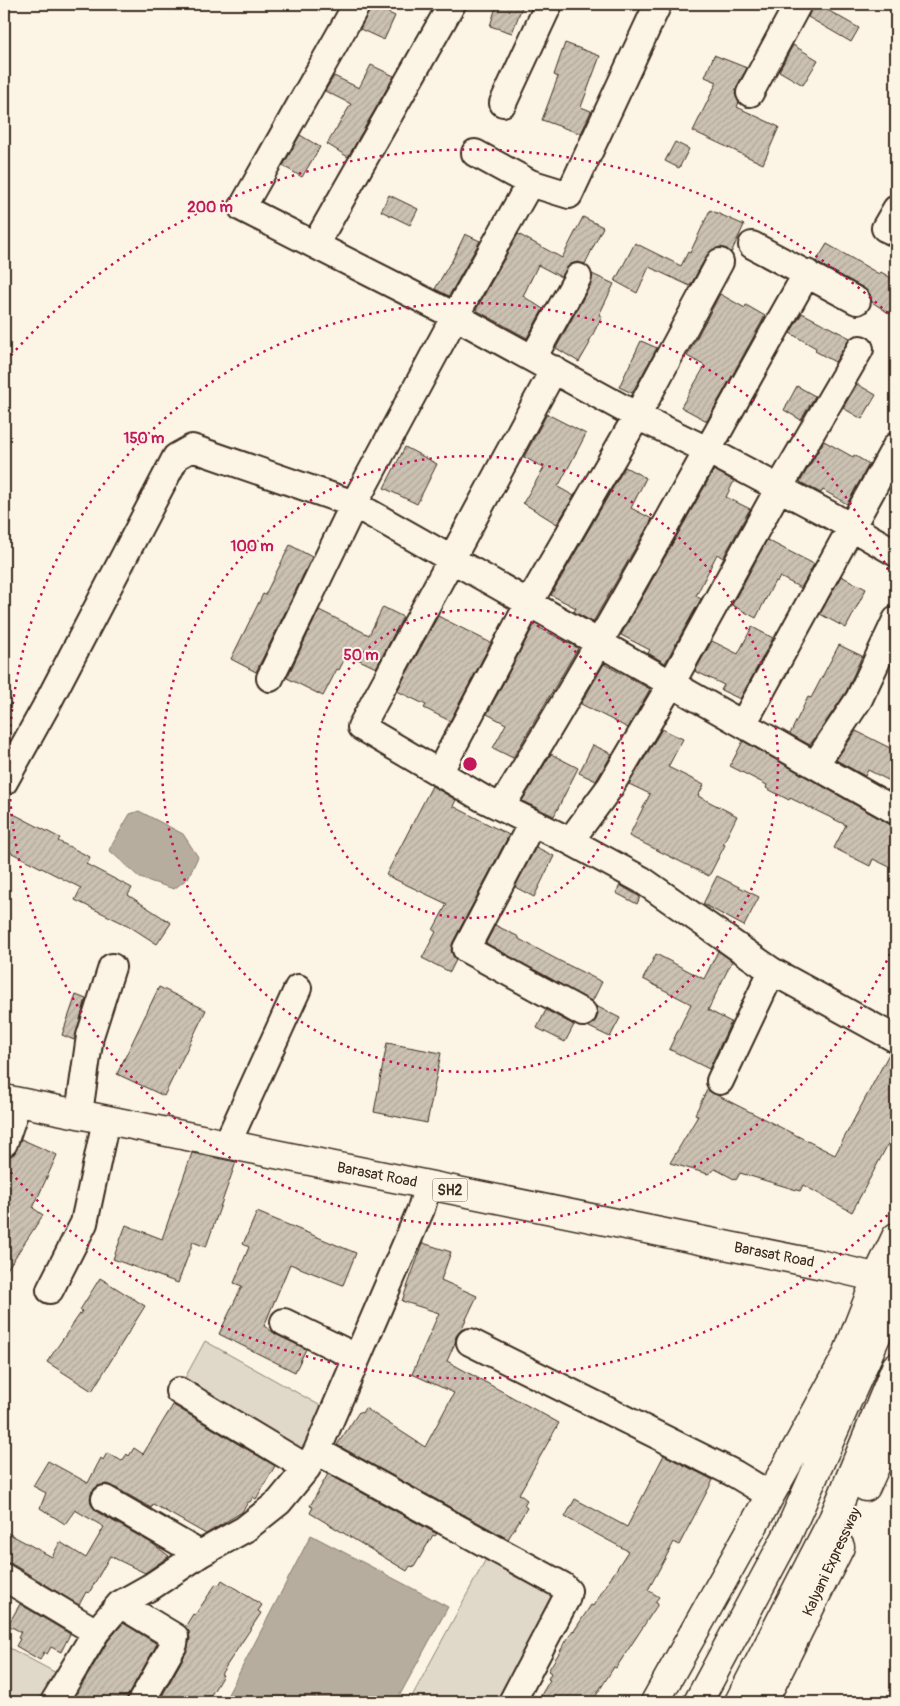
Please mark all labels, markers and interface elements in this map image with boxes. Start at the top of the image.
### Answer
text: 200 m [187,198,233,217]
text: 150 m [124,429,164,448]
text: 100 m [231,537,273,556]
text: 50 m [344,646,378,665]
centre of rings [461,755,479,773]
street label: Barasat Road [335,1158,419,1192]
road number: SH2 [432,1178,468,1202]
street label: Barasat Road [732,1238,816,1272]
street label: Kalyani Expressway [798,1504,866,1619]

